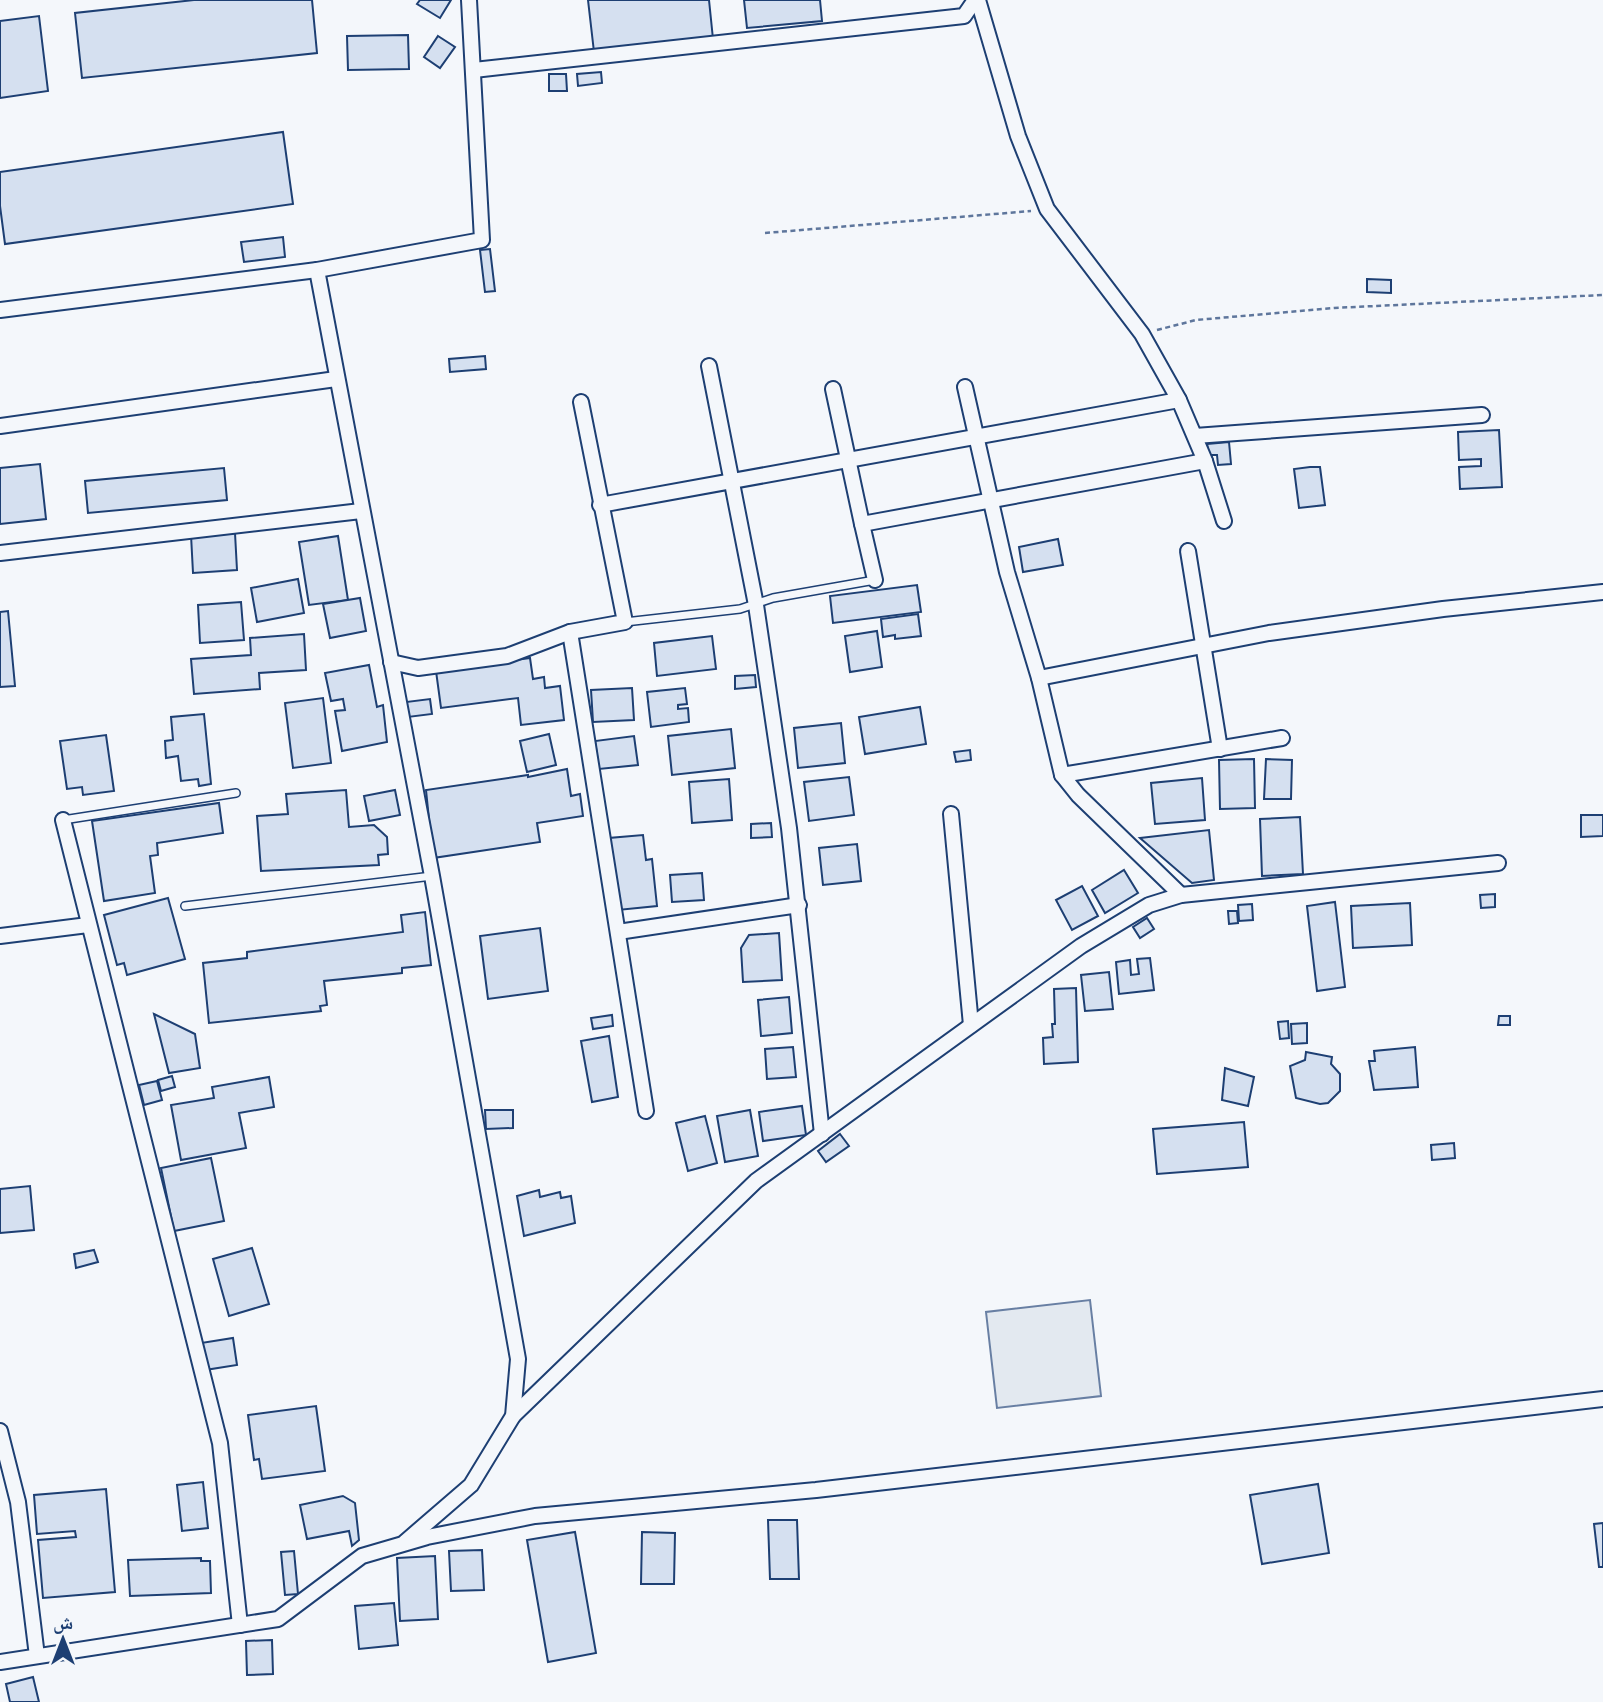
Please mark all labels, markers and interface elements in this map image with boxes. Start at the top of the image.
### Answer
north arrow [28,1604,98,1674]
text: ش [53,1611,73,1634]

